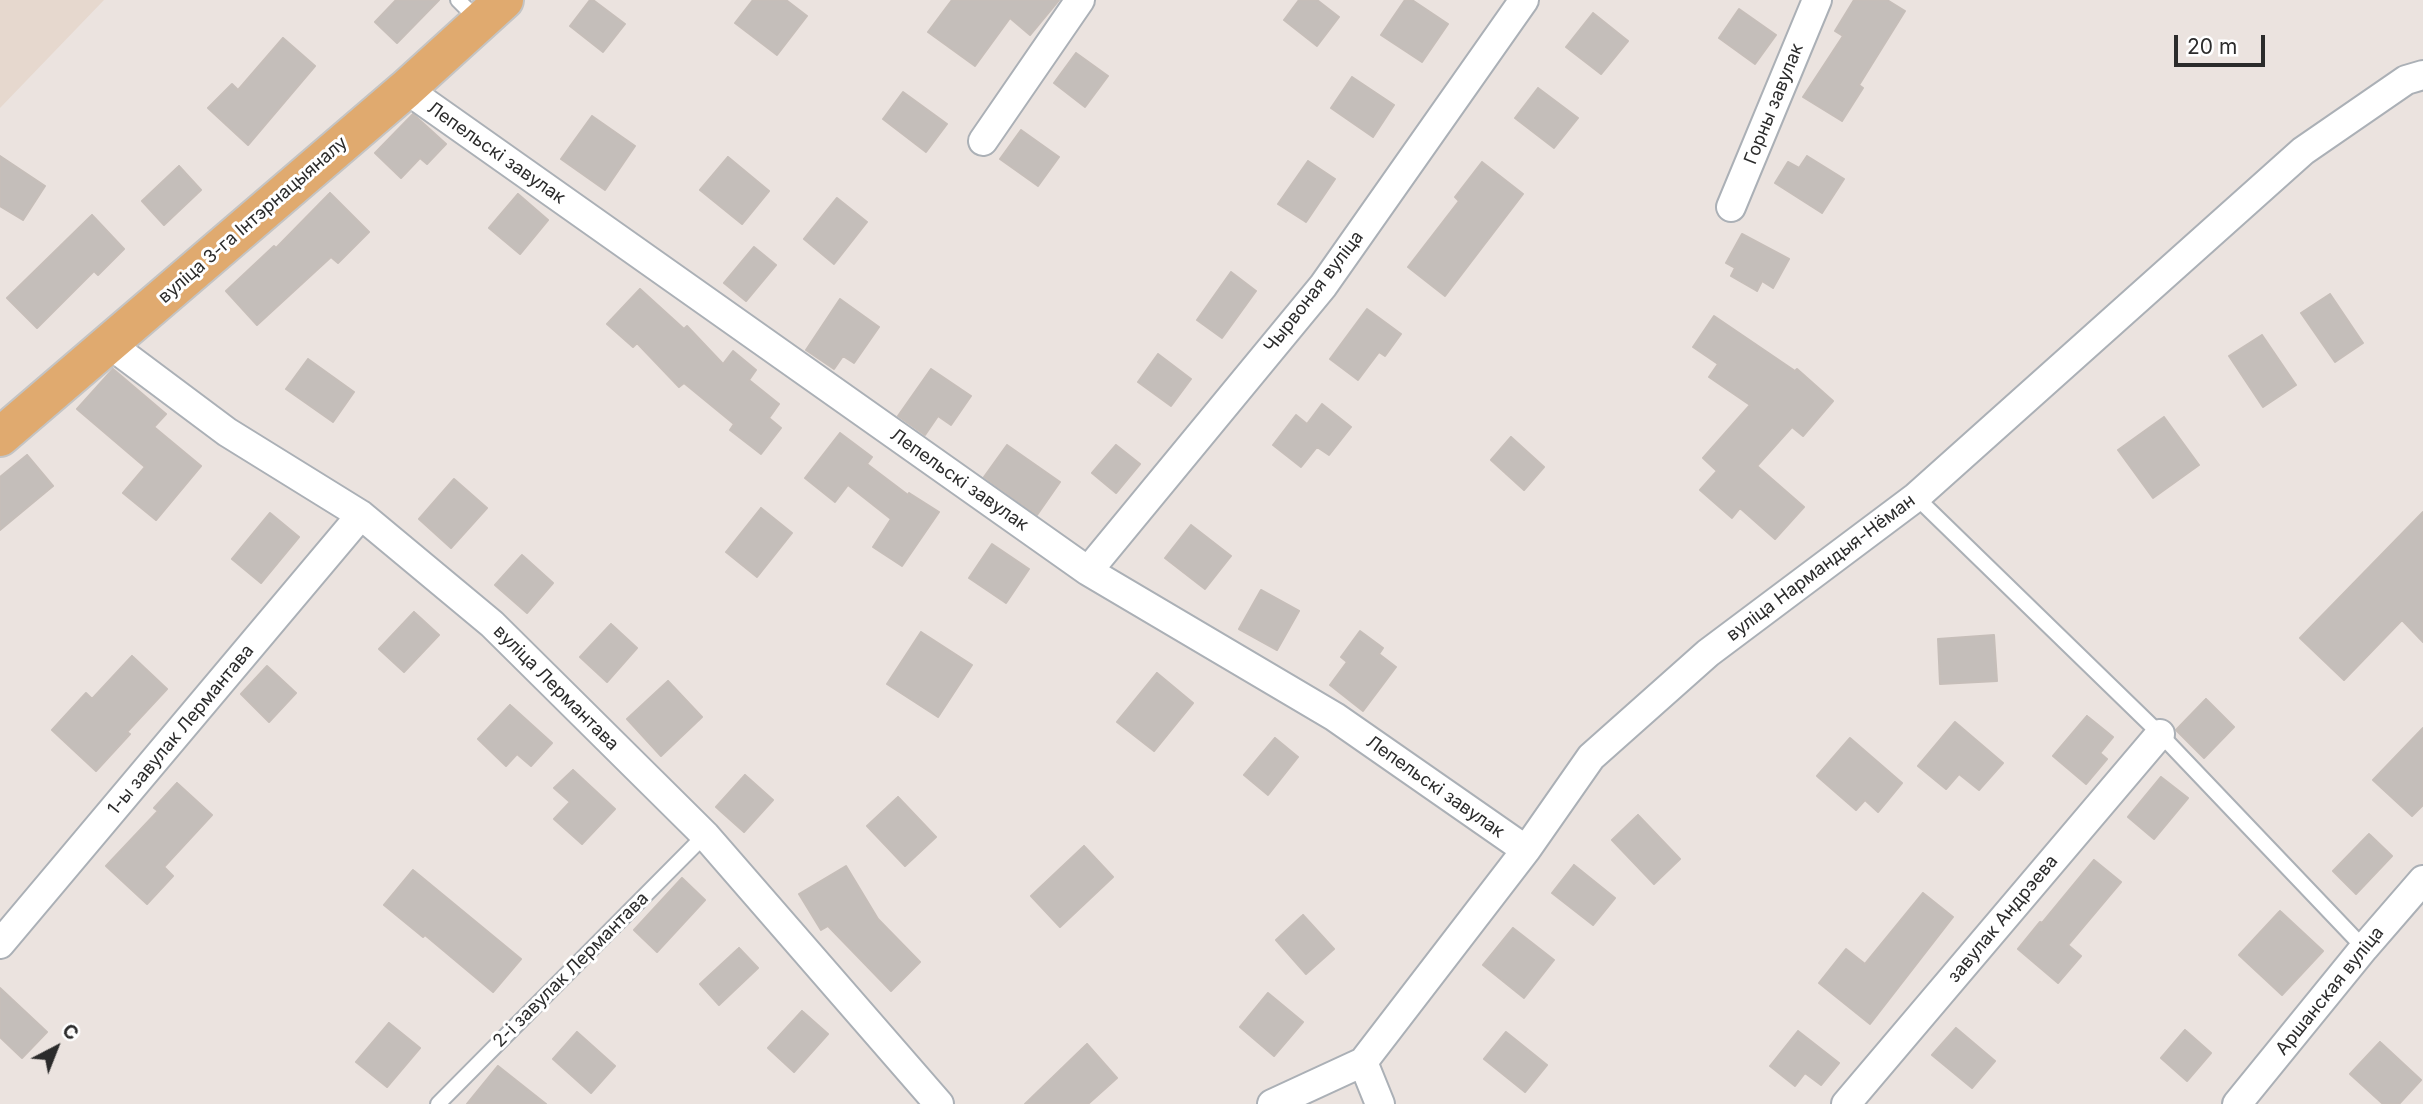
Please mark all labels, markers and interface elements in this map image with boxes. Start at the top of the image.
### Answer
scale bar [2178,21,2269,65]
text: 20 m [2187,34,2237,59]
street label: Горны завулак [1740,40,1808,168]
street label: Лепельскі завулак [423,97,569,209]
street label: вуліца 3-га Інтэрнацыяналу [154,132,352,308]
street label: Чырвоная вуліца [1260,227,1368,357]
street label: Лепельскі завулак [886,424,1032,536]
street label: вуліца Нармандыя-Нёман [1722,490,1920,646]
street label: вуліца Лермантава [489,621,623,755]
street label: 1-ы завулак Лермантава [103,640,259,820]
street label: Лепельскі завулак [1362,731,1508,843]
street label: завулак Андрэева [1943,851,2063,987]
street label: 2-і завулак Лермантава [489,888,653,1052]
street label: Аршанская вуліца [2272,922,2388,1060]
north arrow [21,1013,91,1083]
text: С [57,1019,83,1045]

